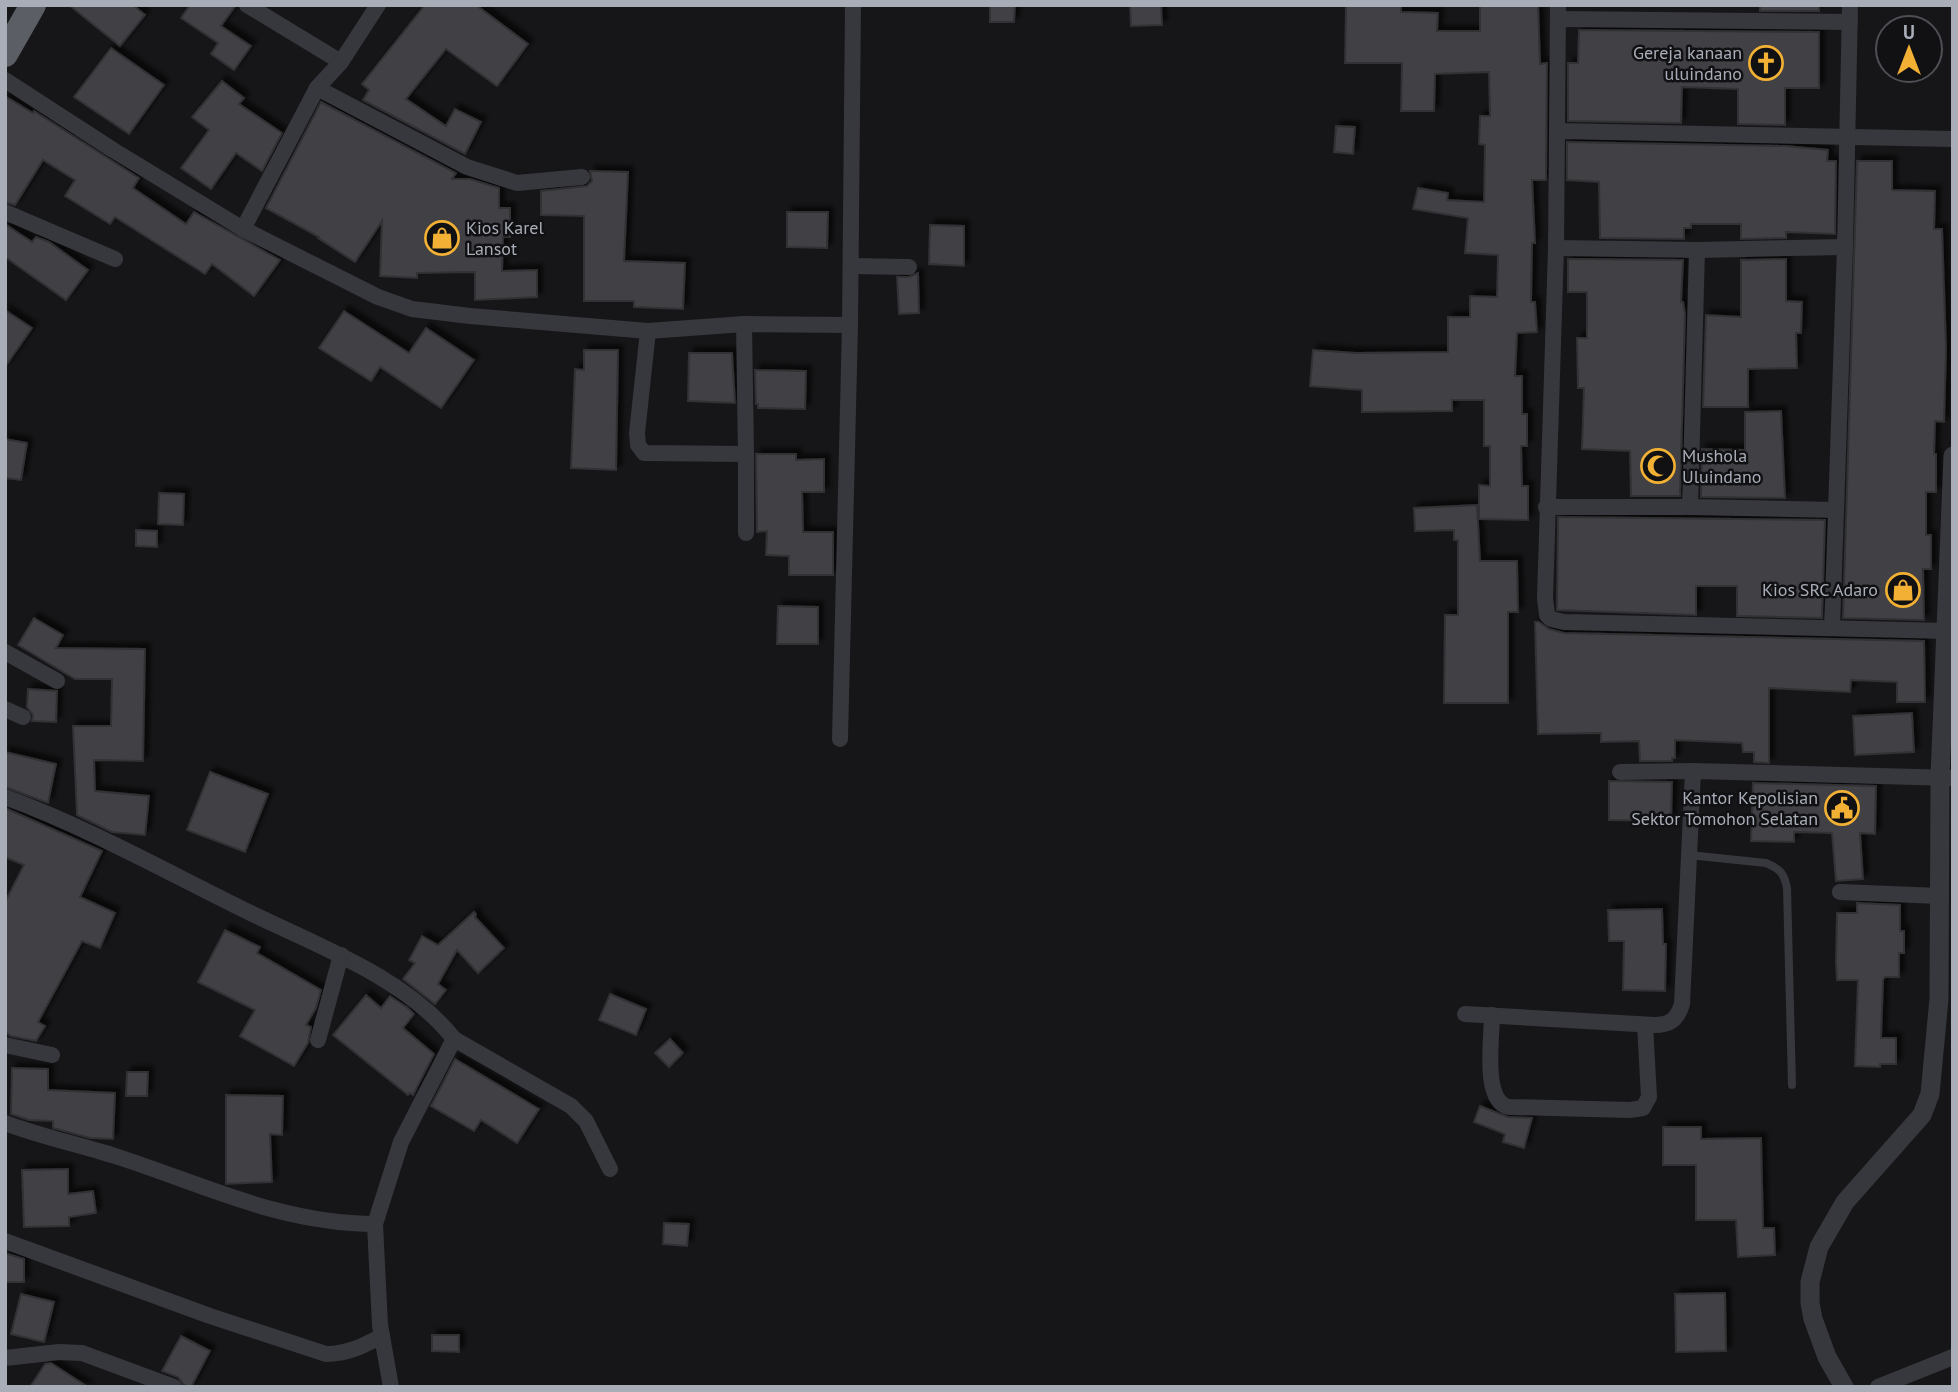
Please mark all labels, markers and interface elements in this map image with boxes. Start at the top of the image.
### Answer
north arrow [1874,14,1944,84]
text: U [1903,20,1915,44]
place label: Gereja kanaan uluindano [1633,41,1742,85]
church icon: Gereja kanaan uluindano [1747,44,1785,82]
place label: Kios Karel Lansot [466,216,545,260]
shop icon: Kios Karel Lansot [423,219,461,257]
place label: Mushola Uluindano [1682,444,1761,488]
mosque icon: Mushola Uluindano [1639,447,1677,485]
shop icon: Kios SRC Adaro [1884,571,1922,609]
place label: Kios SRC Adaro [1762,578,1878,601]
place label: Kantor Kepolisian Sektor Tomohon Selatan [1631,786,1818,830]
public building icon: Kantor Kepolisian Sektor Tomohon Selatan [1823,789,1861,827]

